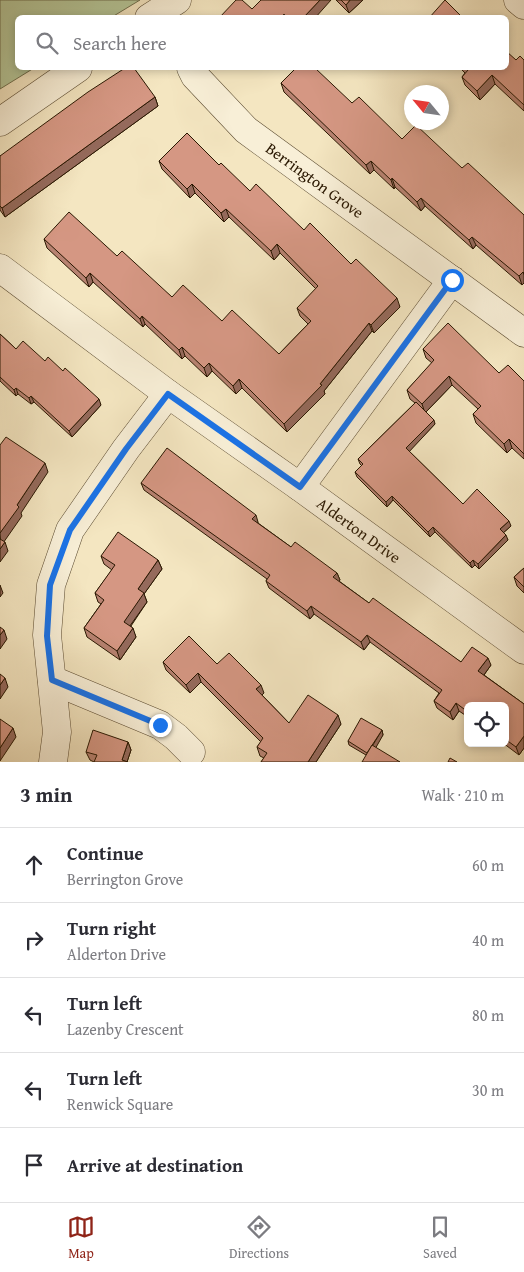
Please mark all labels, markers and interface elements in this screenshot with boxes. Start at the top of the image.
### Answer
search box [15,15,509,70]
icon: search [33,29,61,57]
text: Search here [73,29,167,57]
north arrow [404,85,449,130]
street label: Berrington Grove [261,136,369,224]
route start [441,269,464,292]
street label: Alderton Drive [312,491,406,569]
map controls [464,702,509,747]
button: locate [464,702,509,747]
route end [149,714,172,737]
text: 3 min [20,779,72,810]
text: Walk · 210 m [421,783,504,807]
text: Continue [67,839,144,867]
icon: ahead [20,851,48,879]
text: 60 m [472,853,504,877]
text: Berrington Grove [67,867,183,891]
text: Turn right [67,914,156,942]
icon: right [20,926,48,954]
text: 40 m [472,928,504,952]
text: Alderton Drive [67,942,166,966]
text: Turn left [67,989,142,1017]
icon: left [20,1001,48,1029]
text: 80 m [472,1003,504,1027]
text: Lazenby Crescent [67,1017,184,1041]
text: Turn left [67,1064,142,1092]
icon: left [20,1076,48,1104]
text: 30 m [472,1078,504,1102]
text: Renwick Square [67,1092,173,1116]
icon: arrive [20,1151,48,1179]
text: Arrive at destination [67,1151,243,1179]
tab: Map [67,1213,95,1263]
tab: Directions [229,1213,289,1263]
tab: Saved [423,1213,457,1263]

